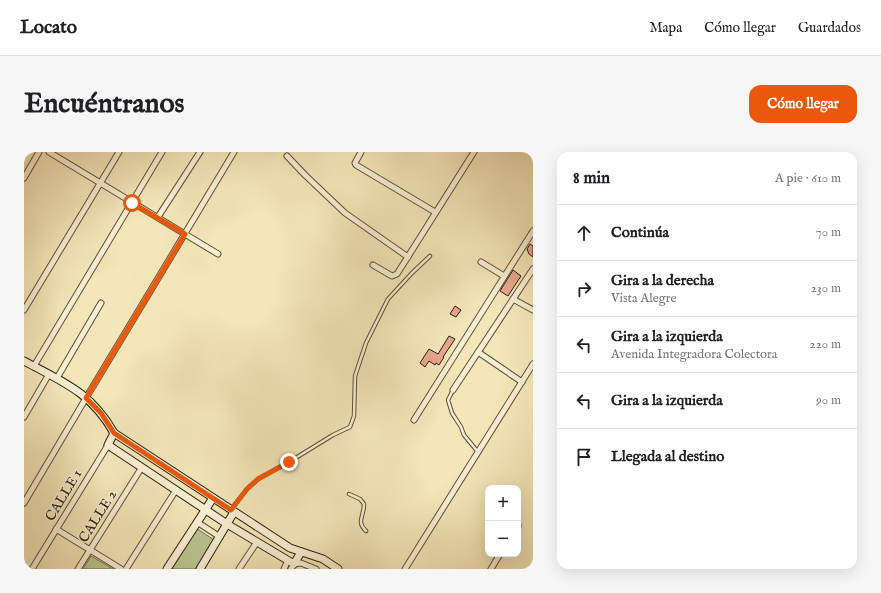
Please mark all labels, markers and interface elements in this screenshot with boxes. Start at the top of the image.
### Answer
text: Locato [20,16,77,40]
text: Mapa [649,19,682,37]
text: Cómo llegar [704,19,776,37]
text: Guardados [798,19,861,37]
button: Cómo llegar [749,85,857,123]
text: Encuéntranos [24,87,184,122]
text: 8 min [573,168,610,189]
text: A pie · 610 m [775,170,841,187]
route start [123,194,141,212]
icon: ahead [573,222,595,244]
text: Continúa [611,223,669,242]
text: 70 m [816,224,841,241]
text: Gira a la derecha [611,271,714,290]
icon: right [573,278,595,300]
text: 230 m [811,280,841,297]
text: Vista Alegre [611,290,677,307]
text: Gira a la izquierda [611,327,723,346]
icon: left [573,334,595,356]
text: 220 m [810,336,841,353]
text: Avenida Integradora Colectora [611,346,777,363]
icon: left [573,390,595,412]
text: Gira a la izquierda [611,391,723,410]
text: 90 m [816,392,841,409]
icon: arrive [573,446,595,468]
text: Llegada al destino [611,447,724,466]
route end [280,453,298,471]
street label: CALLE 1 [41,466,86,525]
map controls [485,485,521,557]
button: + [485,485,521,521]
street label: CALLE 2 [75,487,121,546]
button: − [485,521,521,557]

